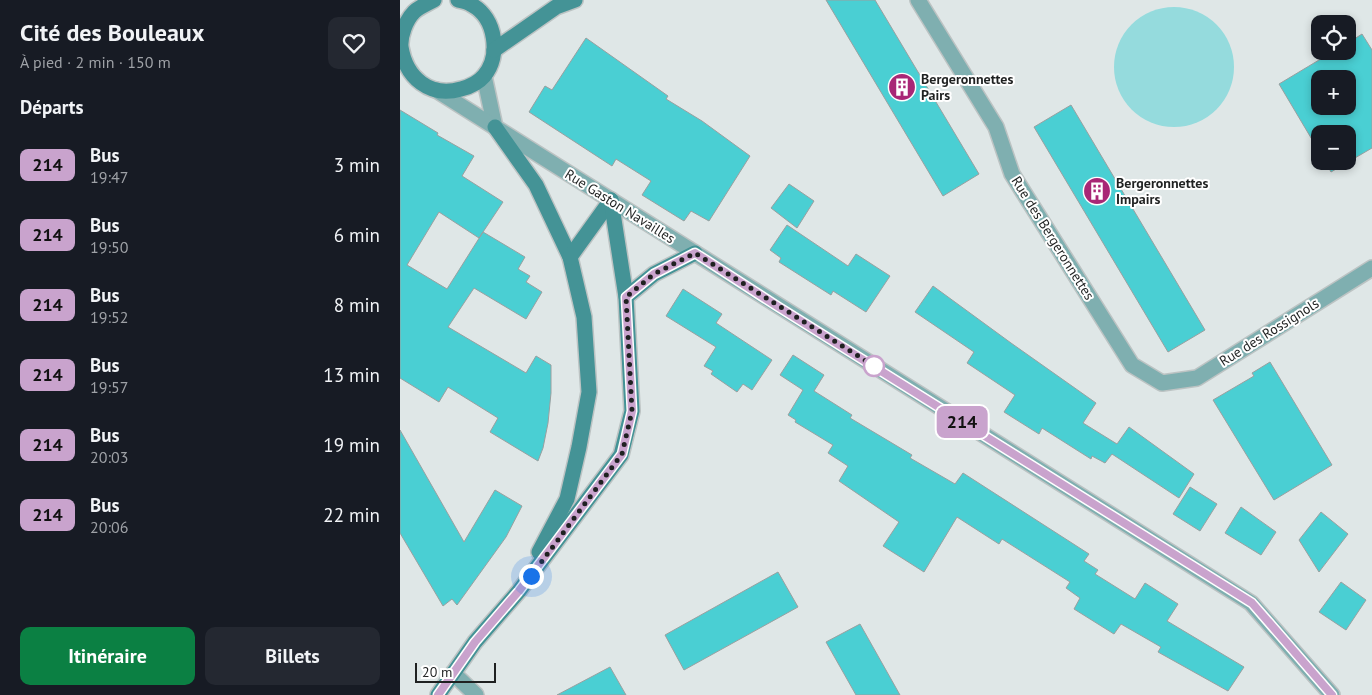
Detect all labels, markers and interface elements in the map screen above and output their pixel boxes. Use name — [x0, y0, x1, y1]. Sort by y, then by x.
map controls — [1311, 15, 1356, 170]
button: locate — [1311, 15, 1356, 60]
text: Cité des Bouleaux — [20, 17, 204, 48]
button: heart — [328, 17, 380, 69]
text: À pied · 2 min · 150 m — [20, 52, 171, 72]
place label: Bergeronnettes Pairs — [921, 70, 1013, 104]
button: + — [1311, 70, 1356, 115]
building icon: Bergeronnettes Pairs — [887, 72, 917, 102]
text: Départs — [20, 95, 84, 119]
button: − — [1311, 125, 1356, 170]
text: Bus — [90, 143, 119, 167]
text: 214 — [32, 153, 63, 176]
text: 3 min — [334, 153, 380, 177]
street label: Rue Gaston Navailles — [562, 165, 678, 247]
text: 19:47 — [90, 167, 128, 187]
street label: Rue des Bergeronnettes — [1008, 173, 1098, 303]
place label: Bergeronnettes Impairs — [1116, 174, 1208, 208]
building icon: Bergeronnettes Impairs — [1082, 176, 1112, 206]
text: Bus — [90, 213, 119, 237]
text: 214 — [32, 223, 63, 246]
text: 6 min — [334, 223, 380, 247]
text: 19:50 — [90, 237, 128, 257]
text: Bus — [90, 283, 119, 307]
text: 214 — [32, 293, 63, 316]
text: 8 min — [334, 293, 380, 317]
street label: Rue des Rossignols — [1216, 294, 1322, 370]
text: 19:52 — [90, 307, 128, 327]
text: Bus — [90, 353, 119, 377]
unlabelled marker — [863, 355, 885, 377]
text: 214 — [32, 363, 63, 386]
text: 13 min — [323, 363, 380, 387]
text: 19:57 — [90, 377, 128, 397]
line badge: 214 — [933, 406, 991, 438]
text: 214 — [947, 410, 977, 433]
text: Bus — [90, 423, 119, 447]
text: 214 — [32, 433, 63, 456]
text: 19 min — [323, 433, 380, 457]
text: 20:03 — [90, 447, 128, 467]
text: Bus — [90, 493, 119, 517]
text: 214 — [32, 503, 63, 526]
text: 22 min — [323, 503, 380, 527]
text: 20:06 — [90, 517, 128, 537]
your location — [519, 564, 544, 589]
button: Itinéraire — [20, 627, 195, 685]
button: Billets — [205, 627, 380, 685]
scale bar — [415, 660, 496, 683]
text: 20 m — [422, 663, 452, 681]

